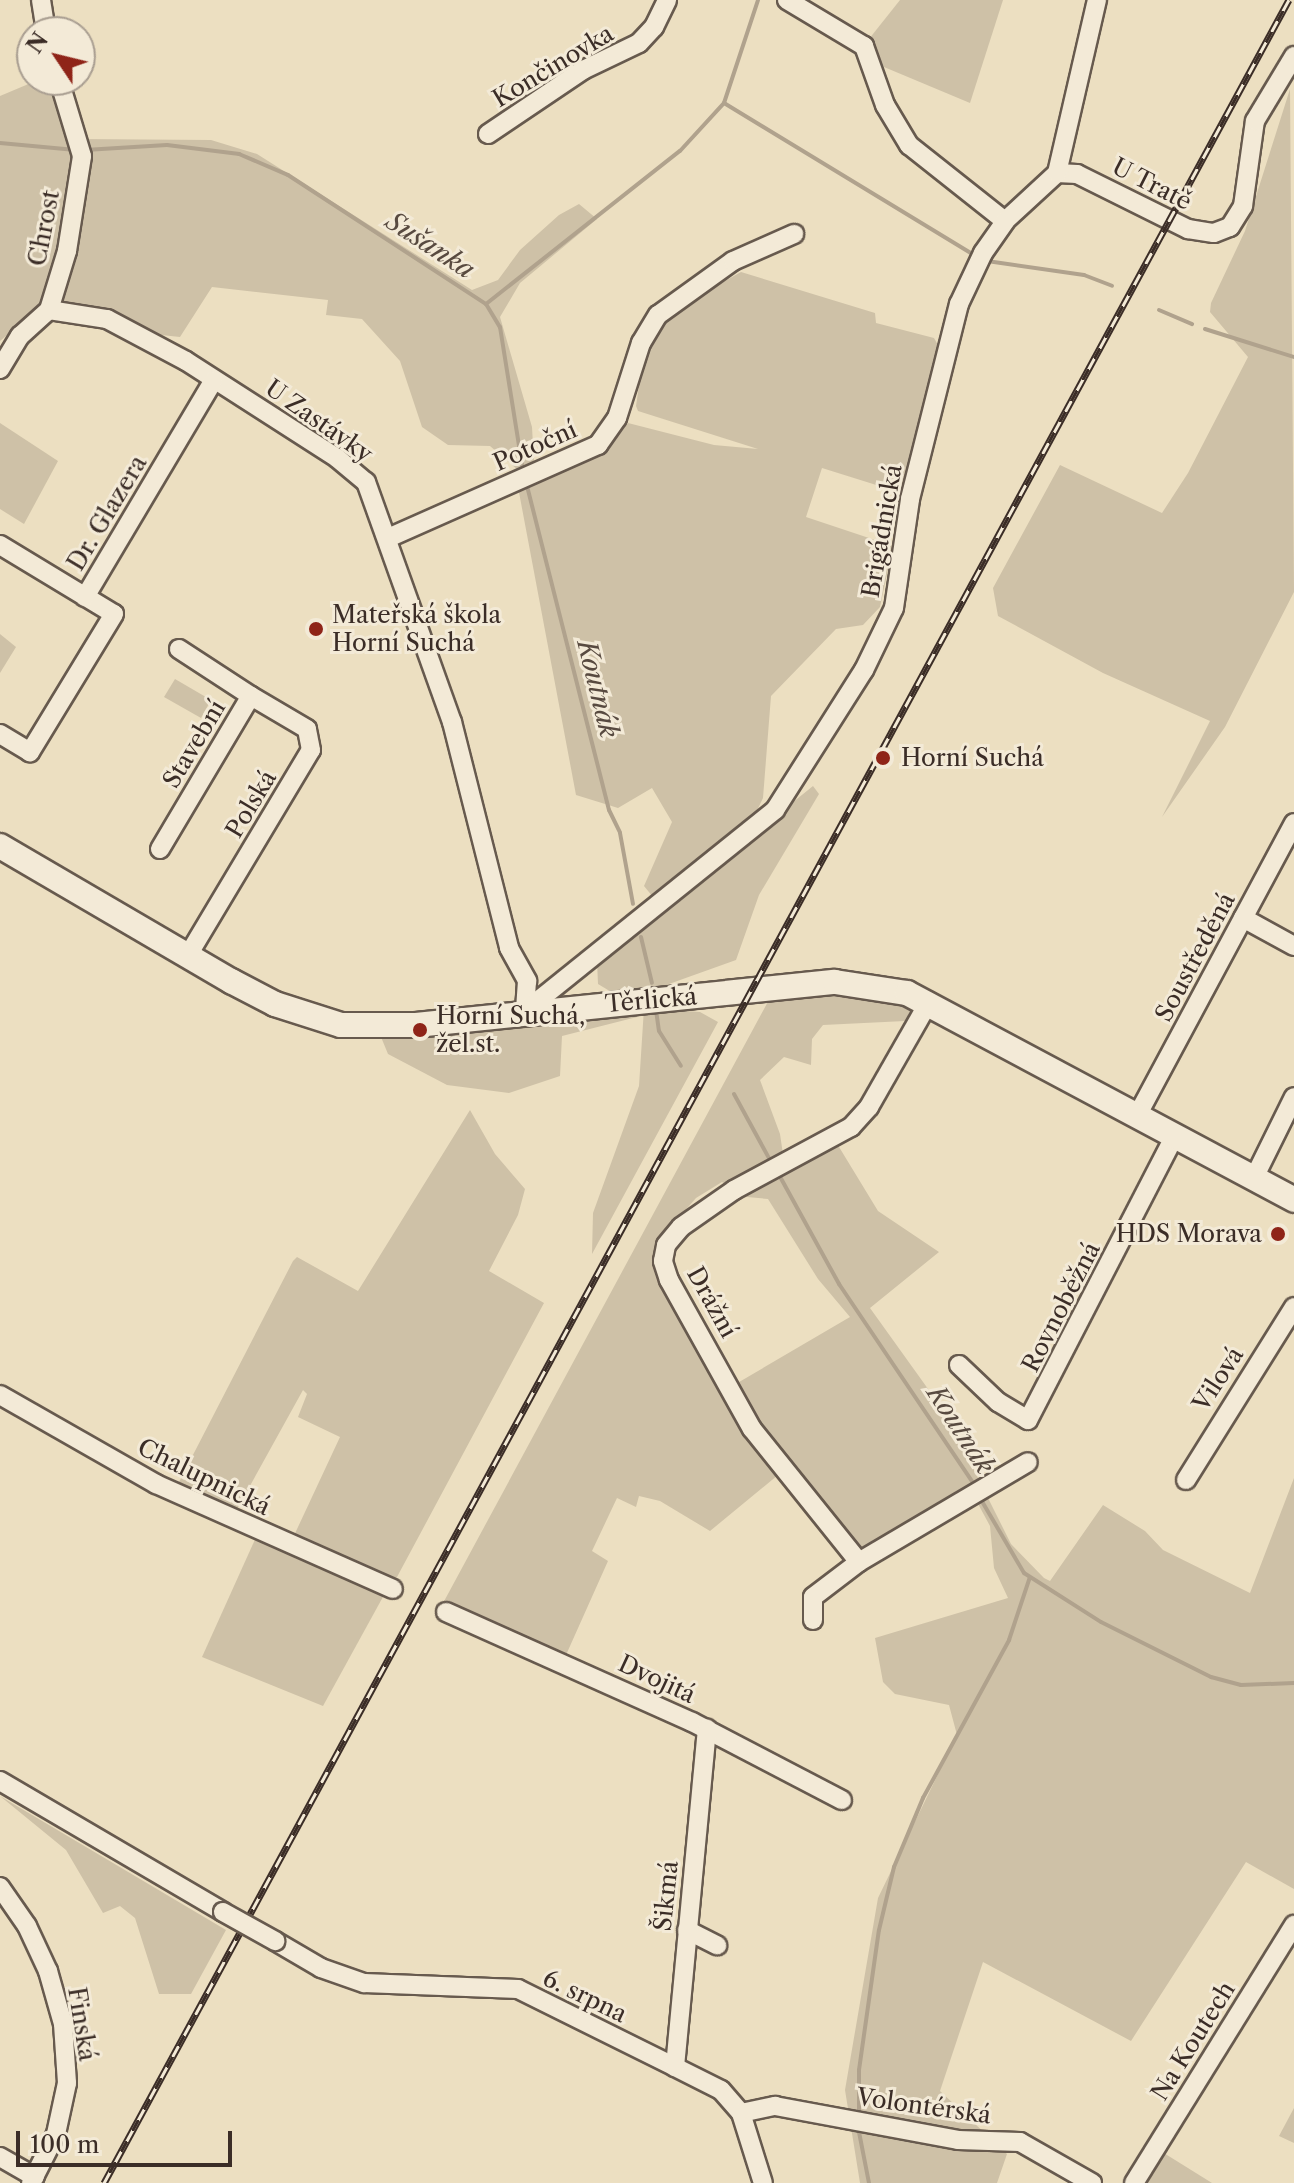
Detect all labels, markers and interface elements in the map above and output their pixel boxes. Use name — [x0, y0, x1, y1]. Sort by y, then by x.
north arrow — [16, 16, 96, 96]
street label: Končinovka — [487, 19, 619, 113]
text: N — [21, 28, 54, 59]
street label: U Tratě — [1107, 152, 1197, 216]
street label: Chrost — [23, 188, 65, 268]
water label: Sušanka — [380, 206, 480, 286]
street label: U Zastávky — [260, 374, 378, 468]
street label: Potoční — [489, 415, 581, 477]
street label: Dr. Glazera — [61, 450, 153, 576]
street label: Brigádnická — [856, 462, 908, 600]
place label: Mateřská škola Horní Suchá — [332, 601, 502, 657]
marker: Mateřská škola Horní Suchá — [307, 620, 325, 638]
water label: Koutnák — [570, 637, 624, 741]
street label: Stavební — [157, 695, 231, 793]
place label: Horní Suchá — [901, 744, 1044, 772]
marker: Horní Suchá — [872, 747, 894, 769]
street label: Polská — [220, 765, 282, 843]
street label: Soustředěná — [1149, 888, 1241, 1026]
street label: Těrlická — [604, 982, 698, 1018]
place label: Horní Suchá, žel.st. — [436, 1002, 585, 1058]
marker: Horní Suchá, žel.st. — [411, 1021, 429, 1039]
place label: HDS Morava — [1116, 1220, 1262, 1248]
marker: HDS Morava — [1269, 1225, 1287, 1243]
street label: Rovnoběžná — [1016, 1237, 1106, 1377]
street label: Drážní — [681, 1261, 743, 1343]
street label: Vilová — [1187, 1341, 1249, 1417]
water label: Koutnák — [920, 1380, 1000, 1480]
street label: Chalupnická — [133, 1433, 275, 1521]
street label: Dvojitá — [614, 1649, 700, 1709]
street label: Šikmá — [648, 1859, 684, 1933]
street label: 6. srpna — [538, 1963, 632, 2029]
street label: Na Koutech — [1145, 1976, 1241, 2106]
street label: Finská — [62, 1985, 102, 2063]
street label: Volontérská — [855, 2082, 993, 2130]
scale bar — [20, 2115, 236, 2165]
text: 100 m — [30, 2130, 99, 2159]

